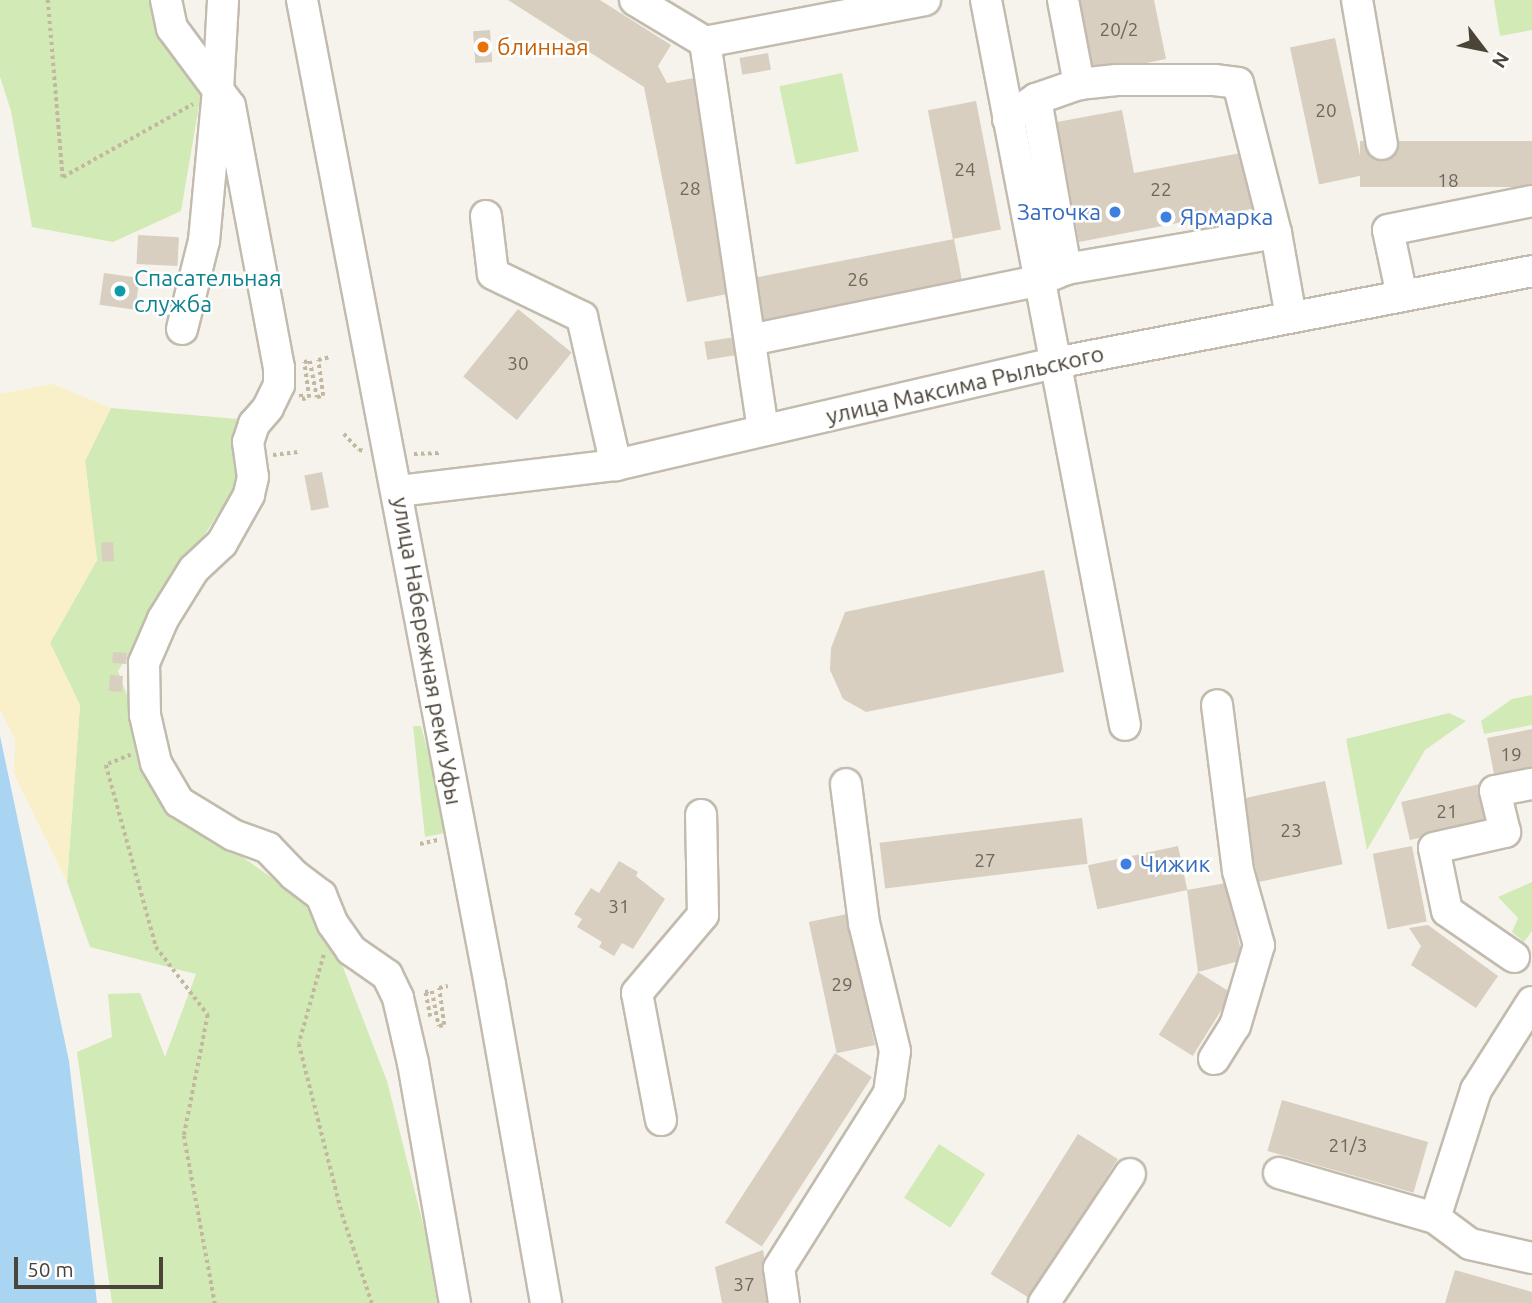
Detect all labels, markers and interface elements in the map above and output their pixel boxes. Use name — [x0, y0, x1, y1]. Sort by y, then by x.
north arrow — [1448, 14, 1518, 84]
house number: 20/2 — [1099, 19, 1139, 41]
place label: блинная — [497, 33, 589, 61]
marker: блинная — [475, 39, 491, 55]
text: N — [1488, 48, 1514, 72]
house number: 20 — [1315, 100, 1337, 122]
house number: 24 — [954, 159, 976, 181]
house number: 18 — [1437, 170, 1459, 192]
house number: 28 — [679, 178, 701, 200]
house number: 22 — [1150, 179, 1172, 201]
place label: Заточка — [1017, 198, 1101, 226]
place label: Ярмарка — [1180, 203, 1273, 231]
marker: Заточка — [1107, 204, 1123, 220]
marker: Ярмарка — [1158, 209, 1174, 225]
place label: Спасательная служба — [134, 264, 282, 318]
house number: 26 — [847, 269, 869, 291]
marker: Спасательная служба — [112, 283, 128, 299]
street label: улица Максима Рыльского — [823, 340, 1107, 430]
house number: 30 — [507, 353, 529, 375]
street label: улица Набережная реки Уфы — [386, 495, 468, 807]
house number: 19 — [1500, 744, 1522, 766]
house number: 21 — [1436, 801, 1458, 823]
house number: 23 — [1280, 820, 1302, 842]
house number: 27 — [974, 850, 996, 872]
place label: Чижик — [1140, 850, 1210, 878]
marker: Чижик — [1118, 856, 1134, 872]
house number: 31 — [608, 896, 630, 918]
house number: 29 — [831, 974, 853, 996]
house number: 21/3 — [1328, 1135, 1368, 1157]
scale bar — [18, 1244, 166, 1288]
text: 50 m — [27, 1257, 74, 1281]
house number: 37 — [733, 1274, 755, 1296]

